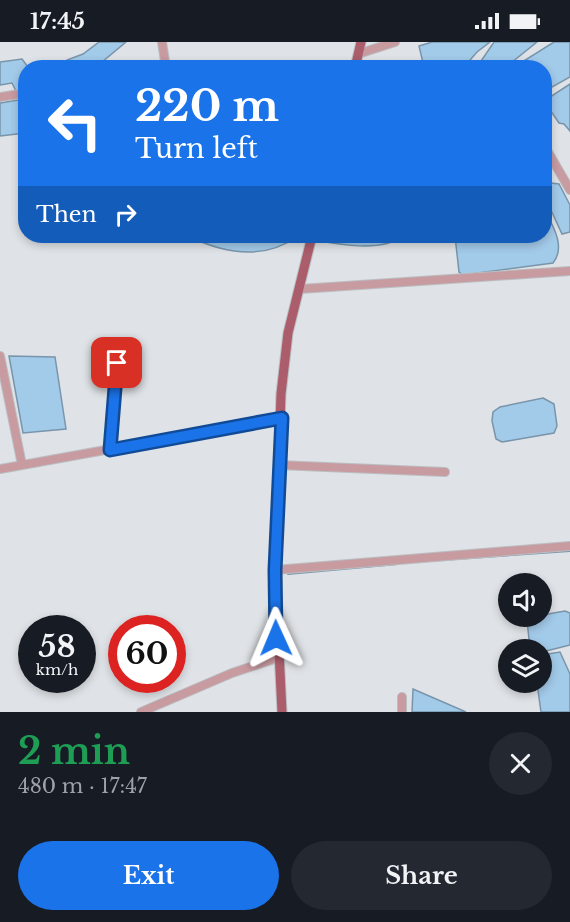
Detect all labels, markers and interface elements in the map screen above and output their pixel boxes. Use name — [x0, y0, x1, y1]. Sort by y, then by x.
text: 17:45 — [30, 8, 85, 35]
text: 220 m — [135, 80, 279, 132]
icon: left — [36, 84, 114, 162]
text: Turn left — [135, 132, 258, 165]
icon: right — [109, 198, 142, 231]
text: Then — [36, 201, 97, 228]
pin — [91, 337, 142, 388]
icon: arrive — [100, 346, 133, 379]
map controls — [498, 573, 552, 693]
button: sound — [498, 573, 552, 627]
position arrow — [244, 606, 308, 670]
speed limit sign: 60 — [108, 615, 186, 693]
text: 58 — [39, 628, 75, 665]
button: layers — [498, 639, 552, 693]
text: km/h — [36, 660, 78, 679]
text: 2 min — [18, 729, 130, 774]
button: close — [489, 732, 552, 795]
text: 480 m · 17:47 — [18, 774, 147, 798]
button: Exit — [18, 841, 279, 910]
button: Share — [291, 841, 552, 910]

